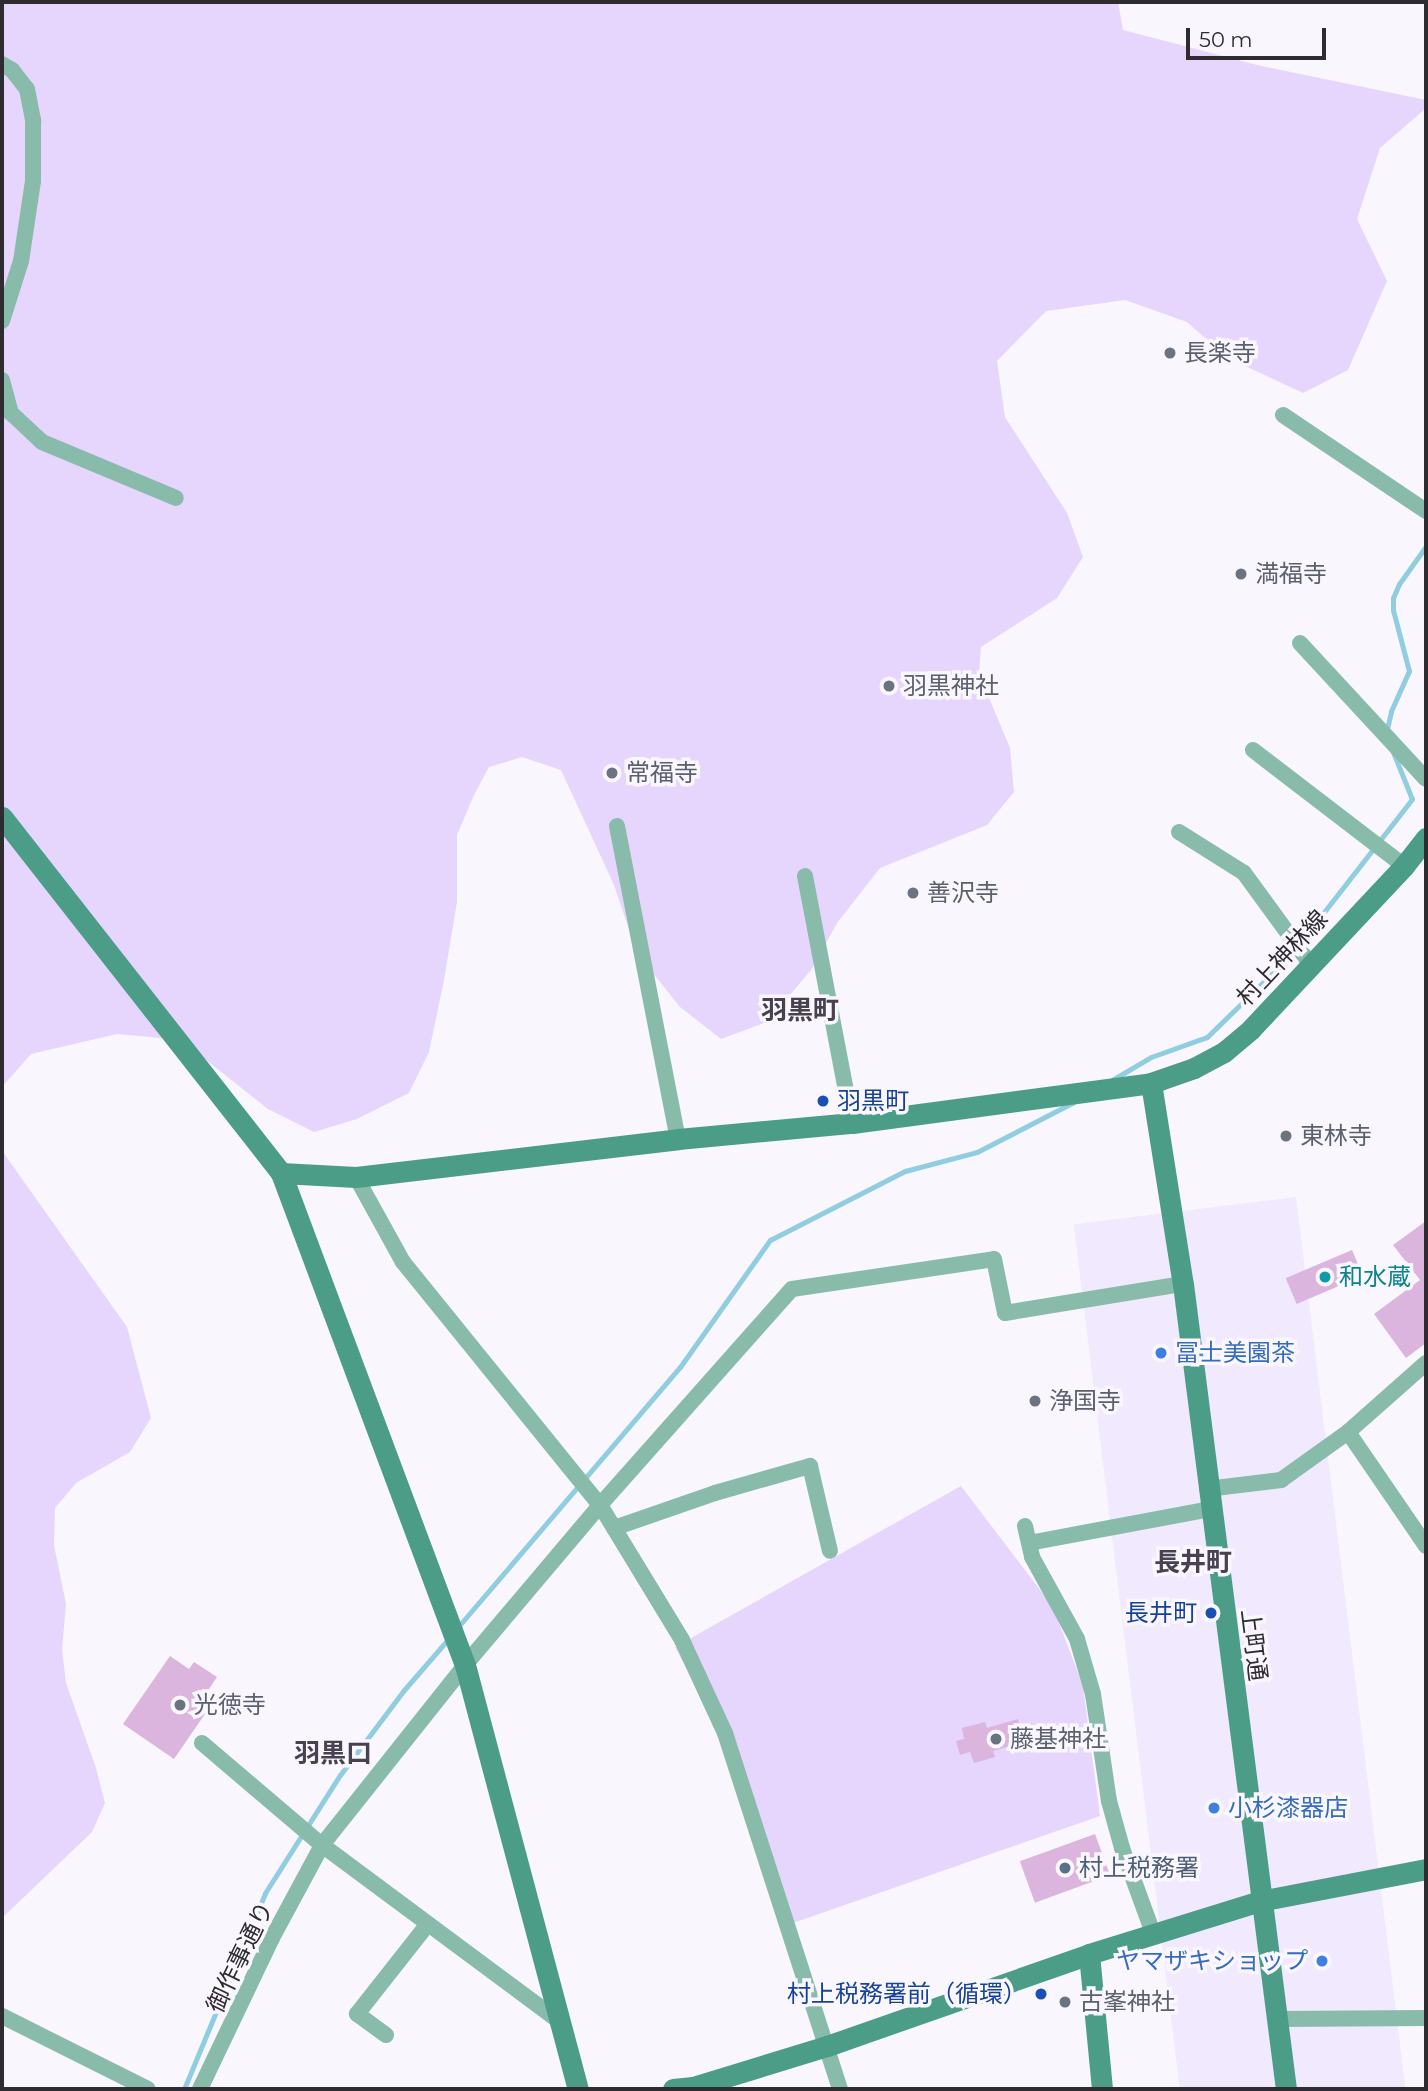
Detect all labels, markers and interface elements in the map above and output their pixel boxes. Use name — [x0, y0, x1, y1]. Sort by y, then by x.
scale bar — [1190, 14, 1330, 58]
text: 50 m — [1199, 27, 1253, 52]
place label: 長楽寺 — [1184, 339, 1256, 367]
marker: 長楽寺 — [1162, 345, 1178, 361]
place label: 満福寺 — [1255, 560, 1327, 588]
marker: 満福寺 — [1233, 566, 1249, 582]
place label: 羽黒神社 — [903, 672, 999, 700]
marker: 羽黒神社 — [881, 678, 897, 694]
place label: 常福寺 — [626, 759, 698, 787]
marker: 常福寺 — [604, 765, 620, 781]
place label: 善沢寺 — [927, 879, 999, 907]
marker: 善沢寺 — [905, 885, 921, 901]
street label: 村上神林線 — [1231, 904, 1333, 1012]
district label: 羽黒町 — [761, 995, 839, 1027]
place label: 羽黒町 — [837, 1087, 909, 1115]
marker: 羽黒町 — [815, 1093, 831, 1109]
place label: 東林寺 — [1300, 1122, 1372, 1150]
marker: 東林寺 — [1278, 1128, 1294, 1144]
place label: 和水蔵 — [1339, 1263, 1411, 1291]
marker: 和水蔵 — [1317, 1269, 1333, 1285]
place label: 冨士美園茶 — [1175, 1339, 1295, 1367]
marker: 冨士美園茶 — [1153, 1345, 1169, 1361]
place label: 浄国寺 — [1049, 1387, 1121, 1415]
marker: 浄国寺 — [1027, 1393, 1043, 1409]
district label: 長井町 — [1154, 1547, 1232, 1579]
place label: 長井町 — [1125, 1599, 1197, 1627]
marker: 長井町 — [1203, 1605, 1219, 1621]
street label: 上町通 — [1235, 1608, 1273, 1682]
place label: 光徳寺 — [194, 1691, 266, 1719]
marker: 光徳寺 — [172, 1697, 188, 1713]
place label: 藤基神社 — [1010, 1725, 1106, 1753]
marker: 藤基神社 — [988, 1731, 1004, 1747]
district label: 羽黒口 — [294, 1738, 372, 1770]
place label: 小杉漆器店 — [1228, 1794, 1348, 1822]
marker: 小杉漆器店 — [1206, 1800, 1222, 1816]
place label: 村上税務署 — [1079, 1854, 1199, 1882]
marker: 村上税務署 — [1057, 1860, 1073, 1876]
street label: 御作事通り — [201, 1897, 279, 2017]
place label: ヤマザキショップ — [1116, 1947, 1308, 1975]
marker: ヤマザキショップ — [1314, 1953, 1330, 1969]
place label: 村上税務署前（循環） — [787, 1980, 1027, 2008]
marker: 村上税務署前（循環） — [1033, 1986, 1049, 2002]
place label: 古峯神社 — [1079, 1988, 1175, 2016]
marker: 古峯神社 — [1057, 1994, 1073, 2010]

